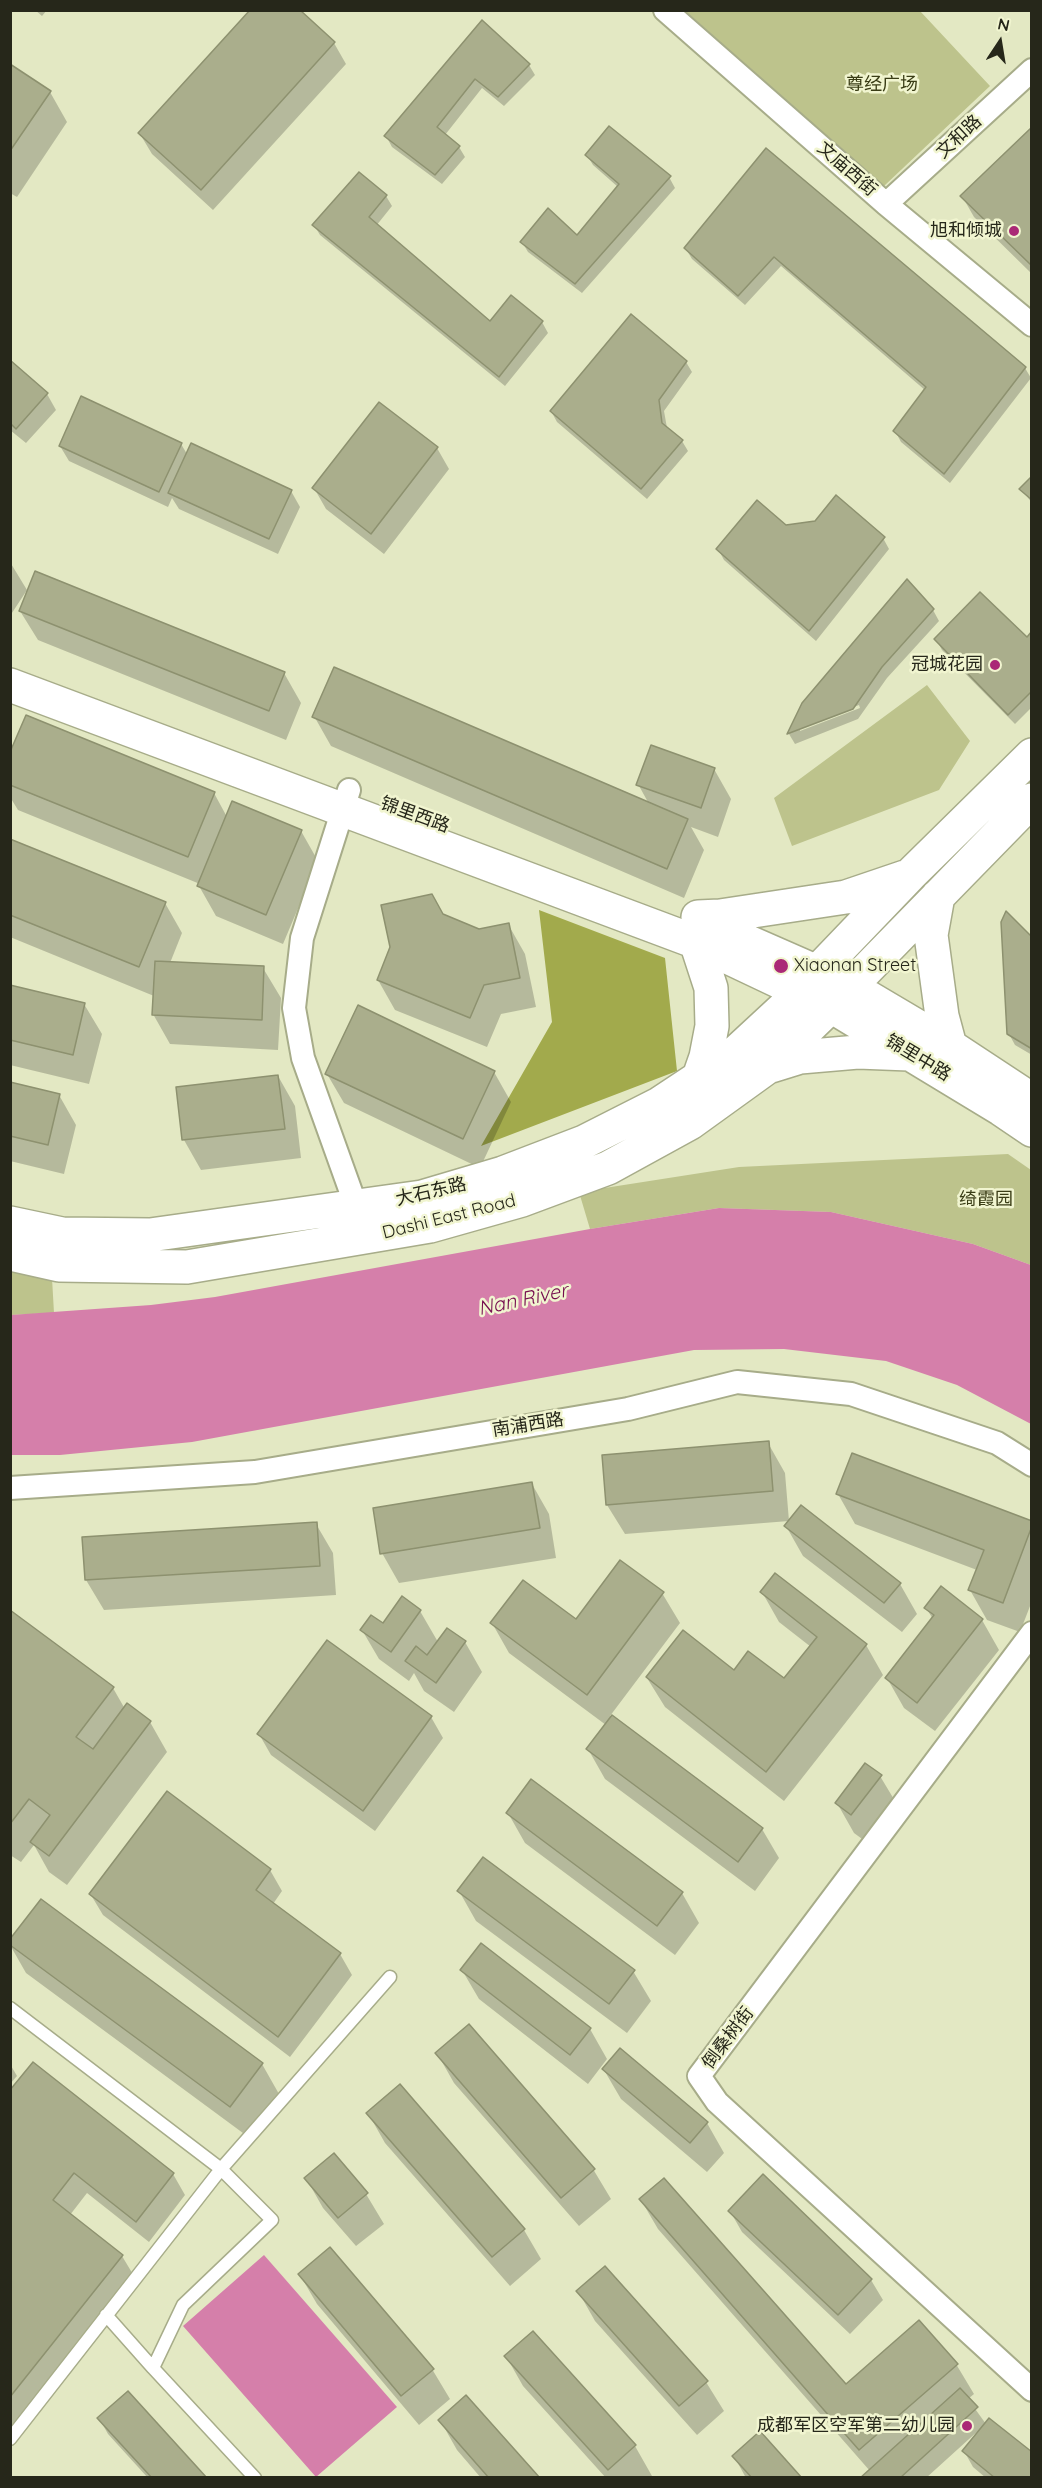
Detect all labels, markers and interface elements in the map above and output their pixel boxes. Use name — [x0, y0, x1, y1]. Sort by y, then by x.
north arrow — [970, 12, 1030, 72]
text: N — [996, 13, 1012, 35]
park label: 尊经广场 — [846, 74, 918, 96]
street label: 文和路 — [932, 111, 986, 163]
street label: 文庙西街 — [813, 137, 881, 201]
place label: 旭和倾城 — [930, 220, 1002, 242]
marker: 旭和倾城 — [1007, 224, 1021, 238]
place label: 冠城花园 — [911, 654, 983, 676]
marker: 冠城花园 — [988, 658, 1002, 672]
street label: 锦里西路 — [377, 793, 453, 837]
place label: Xiaonan Street — [794, 955, 916, 977]
marker: Xiaonan Street — [772, 957, 790, 975]
street label: 锦里中路 — [882, 1030, 954, 1086]
street label: 大石东路 — [393, 1173, 469, 1211]
park label: 绮霞园 — [959, 1189, 1013, 1211]
street label: Dashi East Road — [380, 1190, 518, 1244]
water label: Nan River — [476, 1279, 570, 1321]
street label: 南浦西路 — [491, 1409, 565, 1441]
street label: 倒桑树街 — [698, 2003, 758, 2073]
place label: 成都军区空军第二幼儿园 — [757, 2415, 955, 2437]
marker: 成都军区空军第二幼儿园 — [960, 2419, 974, 2433]

